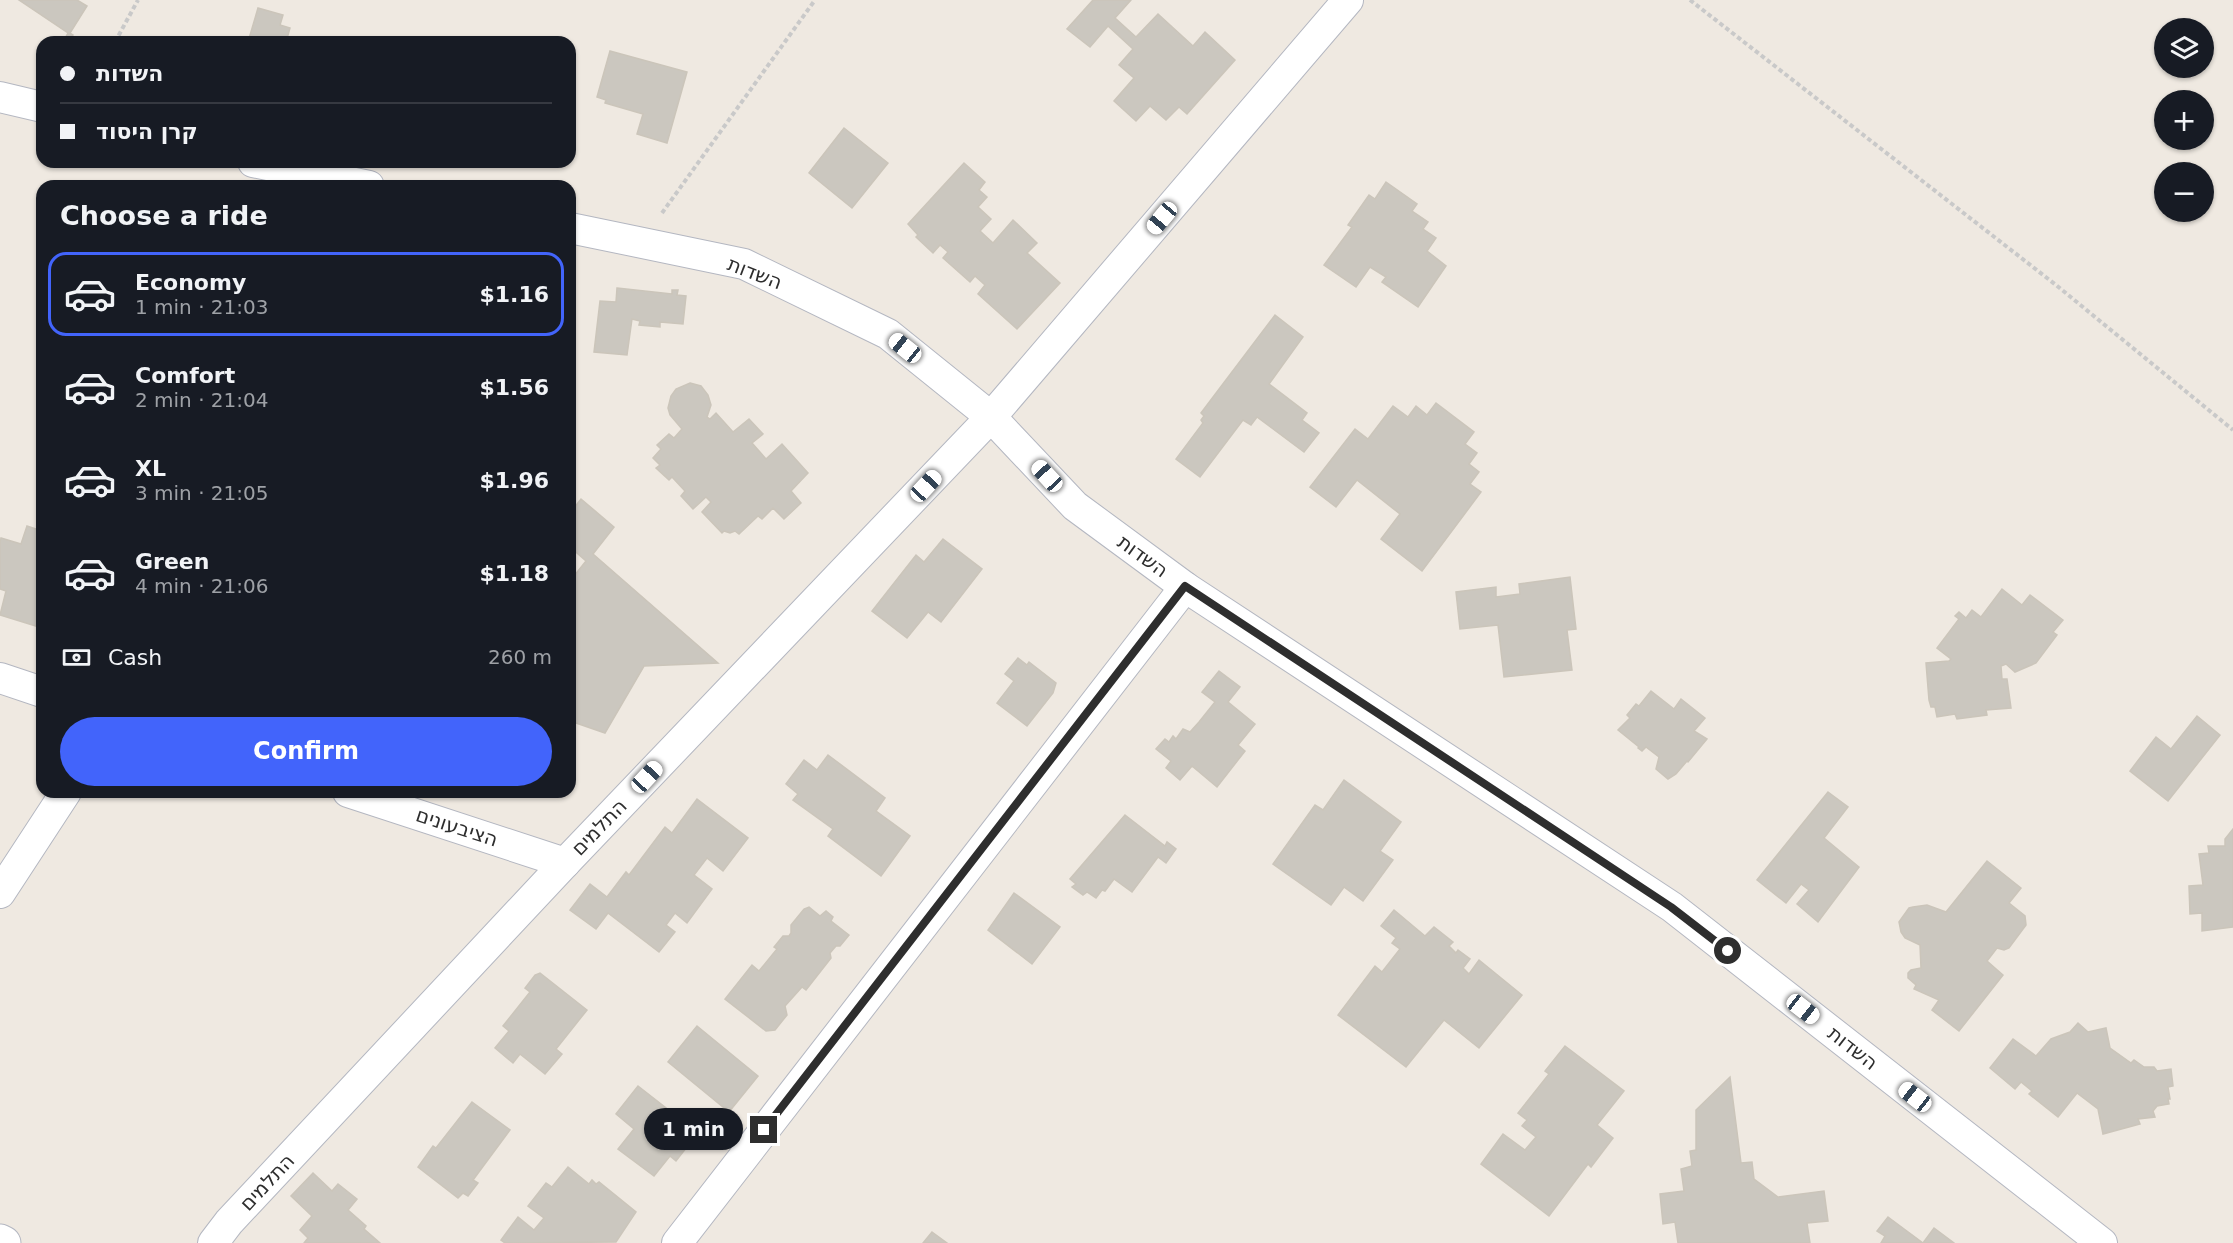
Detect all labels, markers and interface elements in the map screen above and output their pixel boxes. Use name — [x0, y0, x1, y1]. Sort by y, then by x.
map controls — [2154, 18, 2214, 222]
button: layers — [2154, 18, 2214, 78]
text: השדות — [96, 61, 163, 86]
button: + — [2154, 90, 2214, 150]
text: קרן היסוד — [96, 119, 198, 144]
button: − — [2154, 162, 2214, 222]
car — [1144, 198, 1180, 238]
text: Choose a ride — [60, 200, 268, 231]
street label: השדות — [724, 252, 786, 294]
icon: car — [63, 267, 117, 321]
text: Economy — [135, 270, 246, 295]
text: $1.16 — [479, 282, 549, 307]
text: 1 min · 21:03 — [135, 295, 269, 319]
car — [885, 330, 925, 366]
icon: car — [63, 360, 117, 414]
text: Comfort — [135, 363, 235, 388]
text: $1.56 — [479, 375, 549, 400]
text: 2 min · 21:04 — [135, 388, 269, 412]
icon: car — [63, 453, 117, 507]
text: XL — [135, 456, 166, 481]
car — [1028, 457, 1066, 495]
car — [907, 467, 945, 505]
text: $1.96 — [479, 468, 549, 493]
text: 3 min · 21:05 — [135, 481, 269, 505]
street label: השדות — [1113, 530, 1173, 582]
icon: car — [63, 546, 117, 600]
text: Green — [135, 549, 209, 574]
text: $1.18 — [479, 561, 549, 586]
text: 4 min · 21:06 — [135, 574, 269, 598]
icon: cash — [60, 641, 93, 674]
text: Cash — [108, 645, 162, 670]
text: 260 m — [488, 645, 552, 669]
button: Confirm — [60, 717, 552, 786]
car — [628, 758, 666, 796]
street label: התלמים — [566, 794, 632, 860]
street label: הציבעונים — [413, 803, 501, 851]
route start — [1714, 937, 1741, 964]
car — [1783, 991, 1823, 1027]
street label: השדות — [1823, 1021, 1883, 1075]
car — [1895, 1079, 1935, 1115]
callout: 1 min — [644, 1109, 743, 1151]
route end — [750, 1116, 777, 1143]
text: 1 min — [662, 1117, 725, 1141]
street label: התלמים — [235, 1149, 299, 1215]

